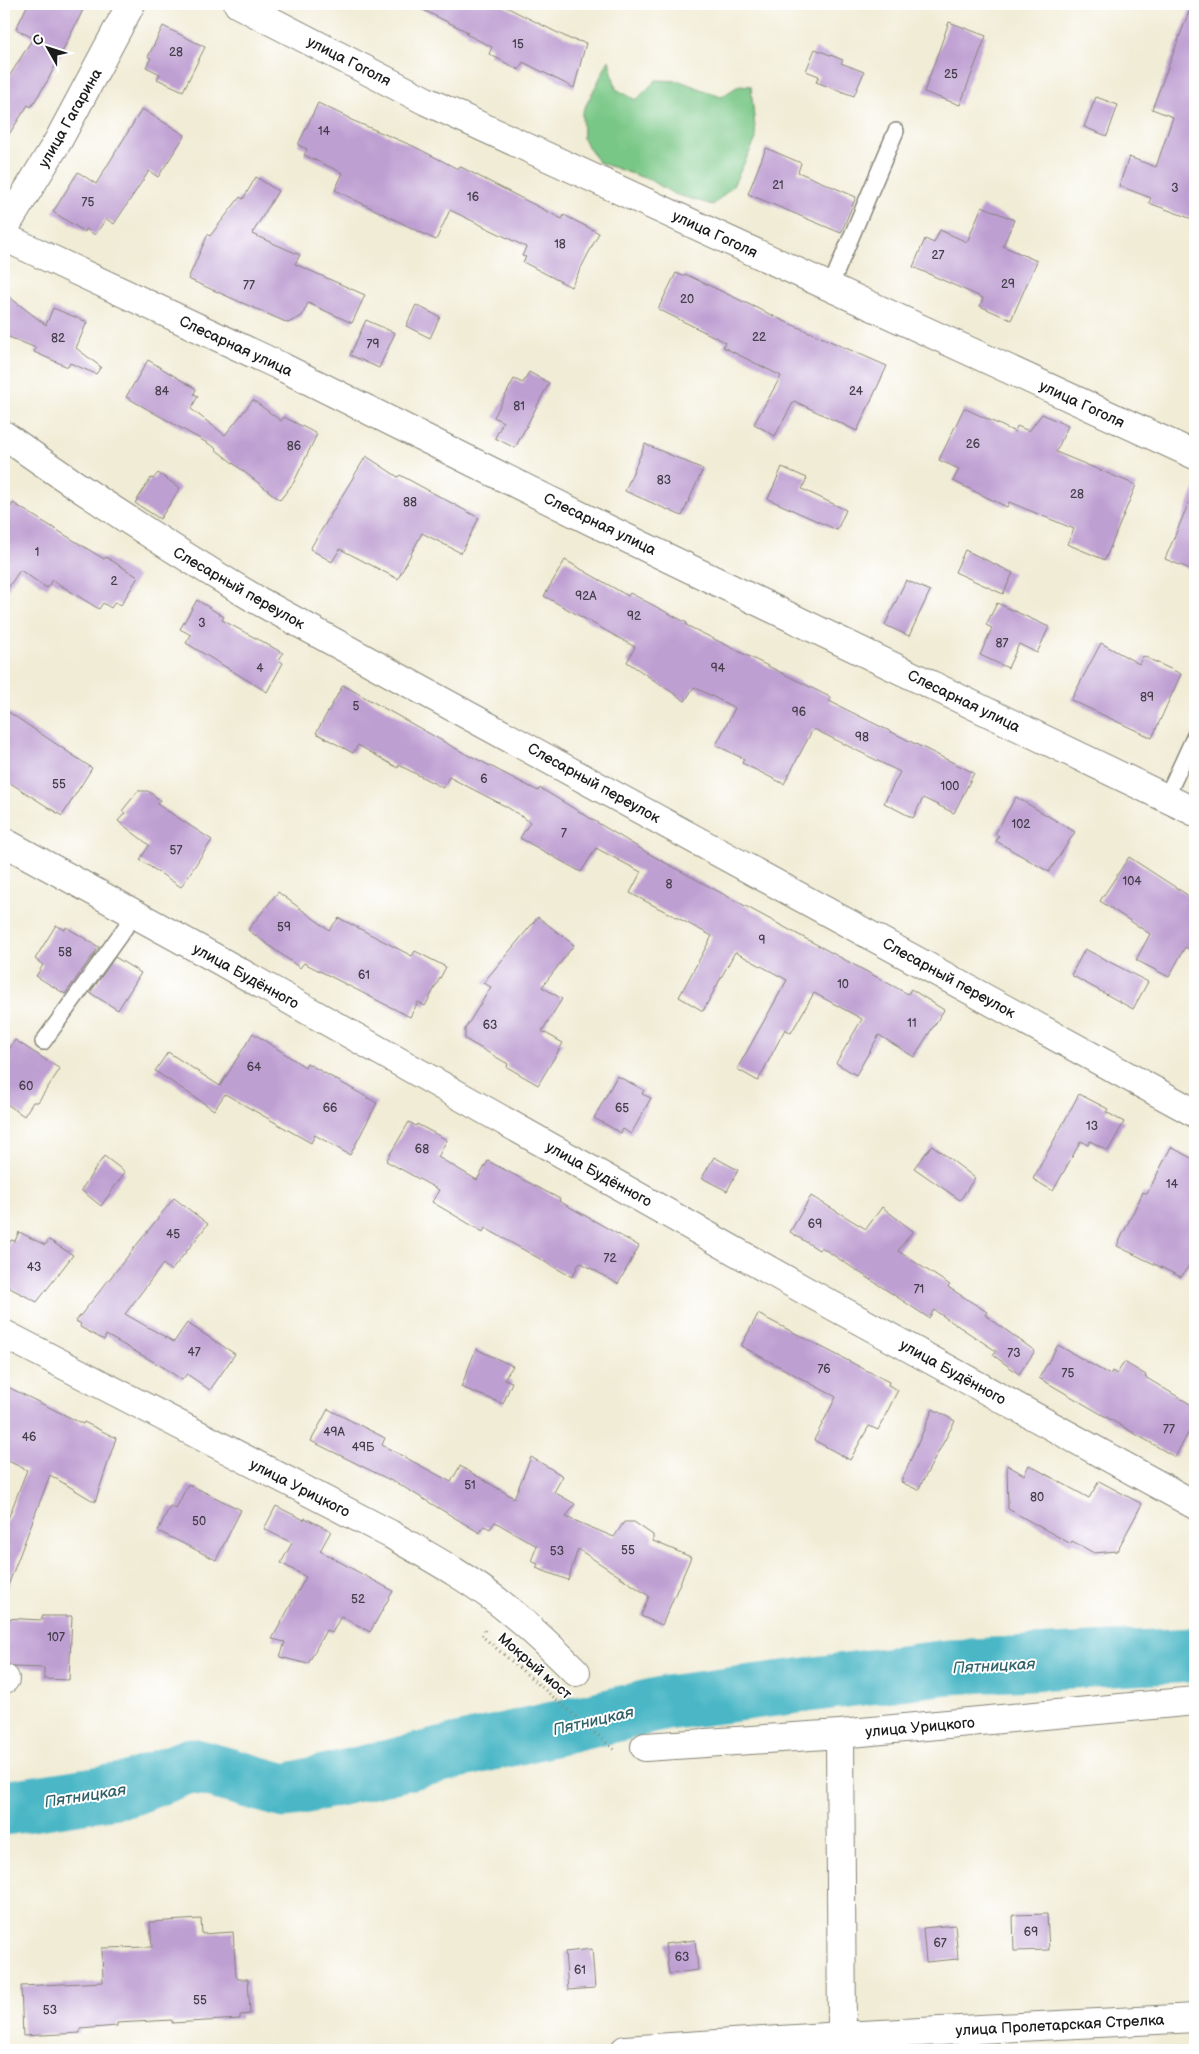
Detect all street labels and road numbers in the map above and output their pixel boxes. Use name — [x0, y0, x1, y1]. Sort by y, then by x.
street label: улица Гоголя — [304, 32, 394, 91]
street label: улица Гагарина — [34, 65, 107, 171]
street label: улица Гоголя — [669, 206, 760, 262]
street label: Слесарная улица — [176, 312, 296, 381]
street label: улица Гоголя — [1036, 376, 1127, 432]
street label: Слесарная улица — [540, 489, 659, 560]
street label: Слесарный переулок — [170, 543, 308, 634]
street label: Слесарная улица — [904, 666, 1023, 737]
street label: Слесарный переулок — [524, 739, 663, 828]
street label: Слесарный переулок — [879, 934, 1018, 1023]
street label: улица Будённого — [189, 939, 302, 1014]
street label: улица Будённого — [542, 1137, 655, 1212]
street label: улица Будённого — [896, 1335, 1009, 1410]
street label: улица Урицкого — [246, 1455, 353, 1522]
street label: Мокрый мост — [494, 1629, 576, 1704]
street label: улица Урицкого — [864, 1713, 976, 1742]
street label: улица Пролетарская Стрелка — [955, 2011, 1165, 2040]

